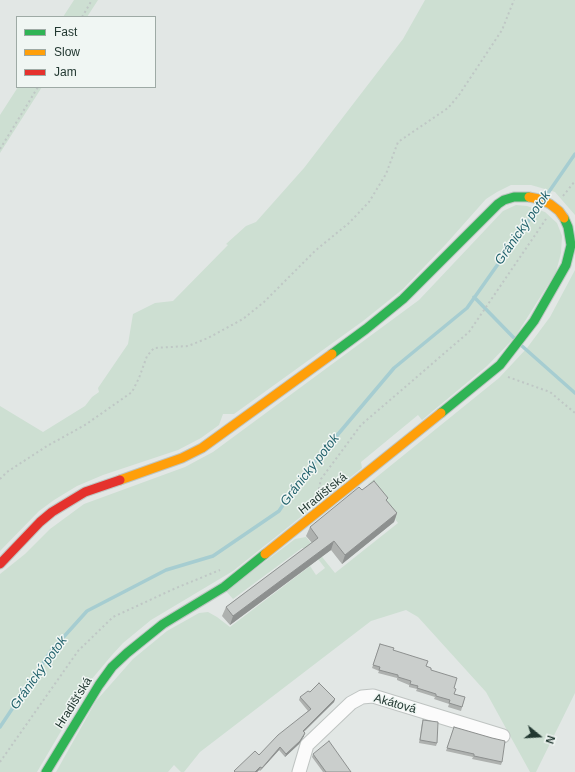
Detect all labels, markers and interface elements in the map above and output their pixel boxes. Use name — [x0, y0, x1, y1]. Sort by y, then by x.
legend — [16, 16, 156, 88]
text: Fast — [54, 25, 77, 39]
text: Slow — [54, 45, 80, 59]
text: Jam — [54, 65, 77, 79]
water label: Gránický potok — [492, 188, 554, 268]
water label: Gránický potok — [277, 431, 343, 509]
street label: Hradišťská — [296, 470, 350, 518]
water label: Gránický potok — [7, 633, 71, 713]
street label: Hradišťská — [53, 675, 95, 731]
street label: Akátová — [372, 691, 418, 717]
north arrow — [519, 716, 559, 756]
text: N — [543, 734, 557, 745]

